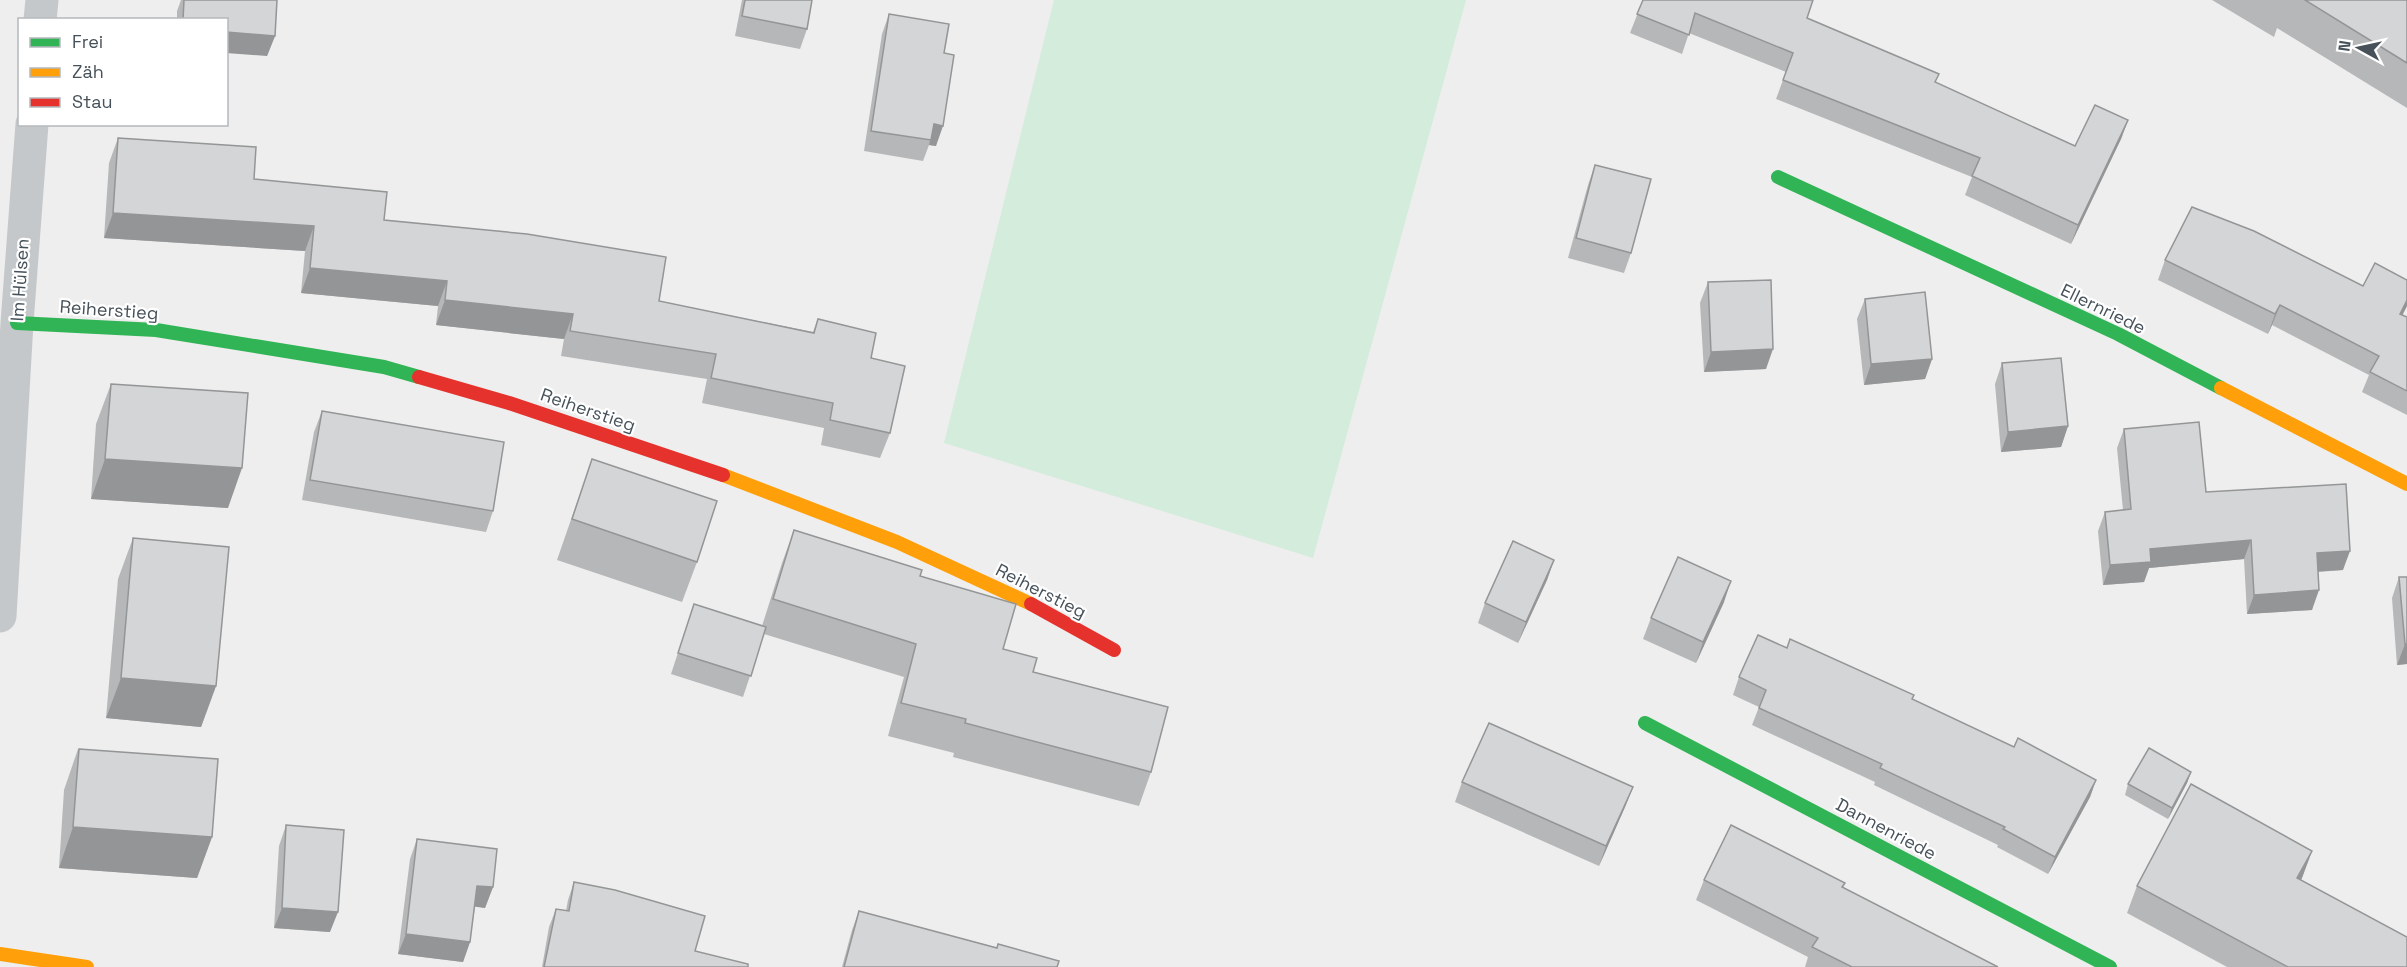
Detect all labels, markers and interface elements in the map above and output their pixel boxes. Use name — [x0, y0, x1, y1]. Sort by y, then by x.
legend — [18, 18, 228, 126]
north arrow — [2329, 18, 2389, 78]
text: Frei — [72, 30, 103, 53]
text: N — [2333, 39, 2356, 53]
text: Zäh — [72, 60, 104, 83]
text: Stau — [72, 90, 112, 113]
street label: Im Hülsen — [5, 238, 34, 322]
street label: Ellernriede — [2057, 278, 2149, 339]
street label: Reiherstieg — [59, 295, 159, 324]
street label: Reiherstieg — [538, 383, 639, 437]
street label: Reiherstieg — [992, 558, 1091, 623]
street label: Dannenriede — [1832, 793, 1940, 865]

